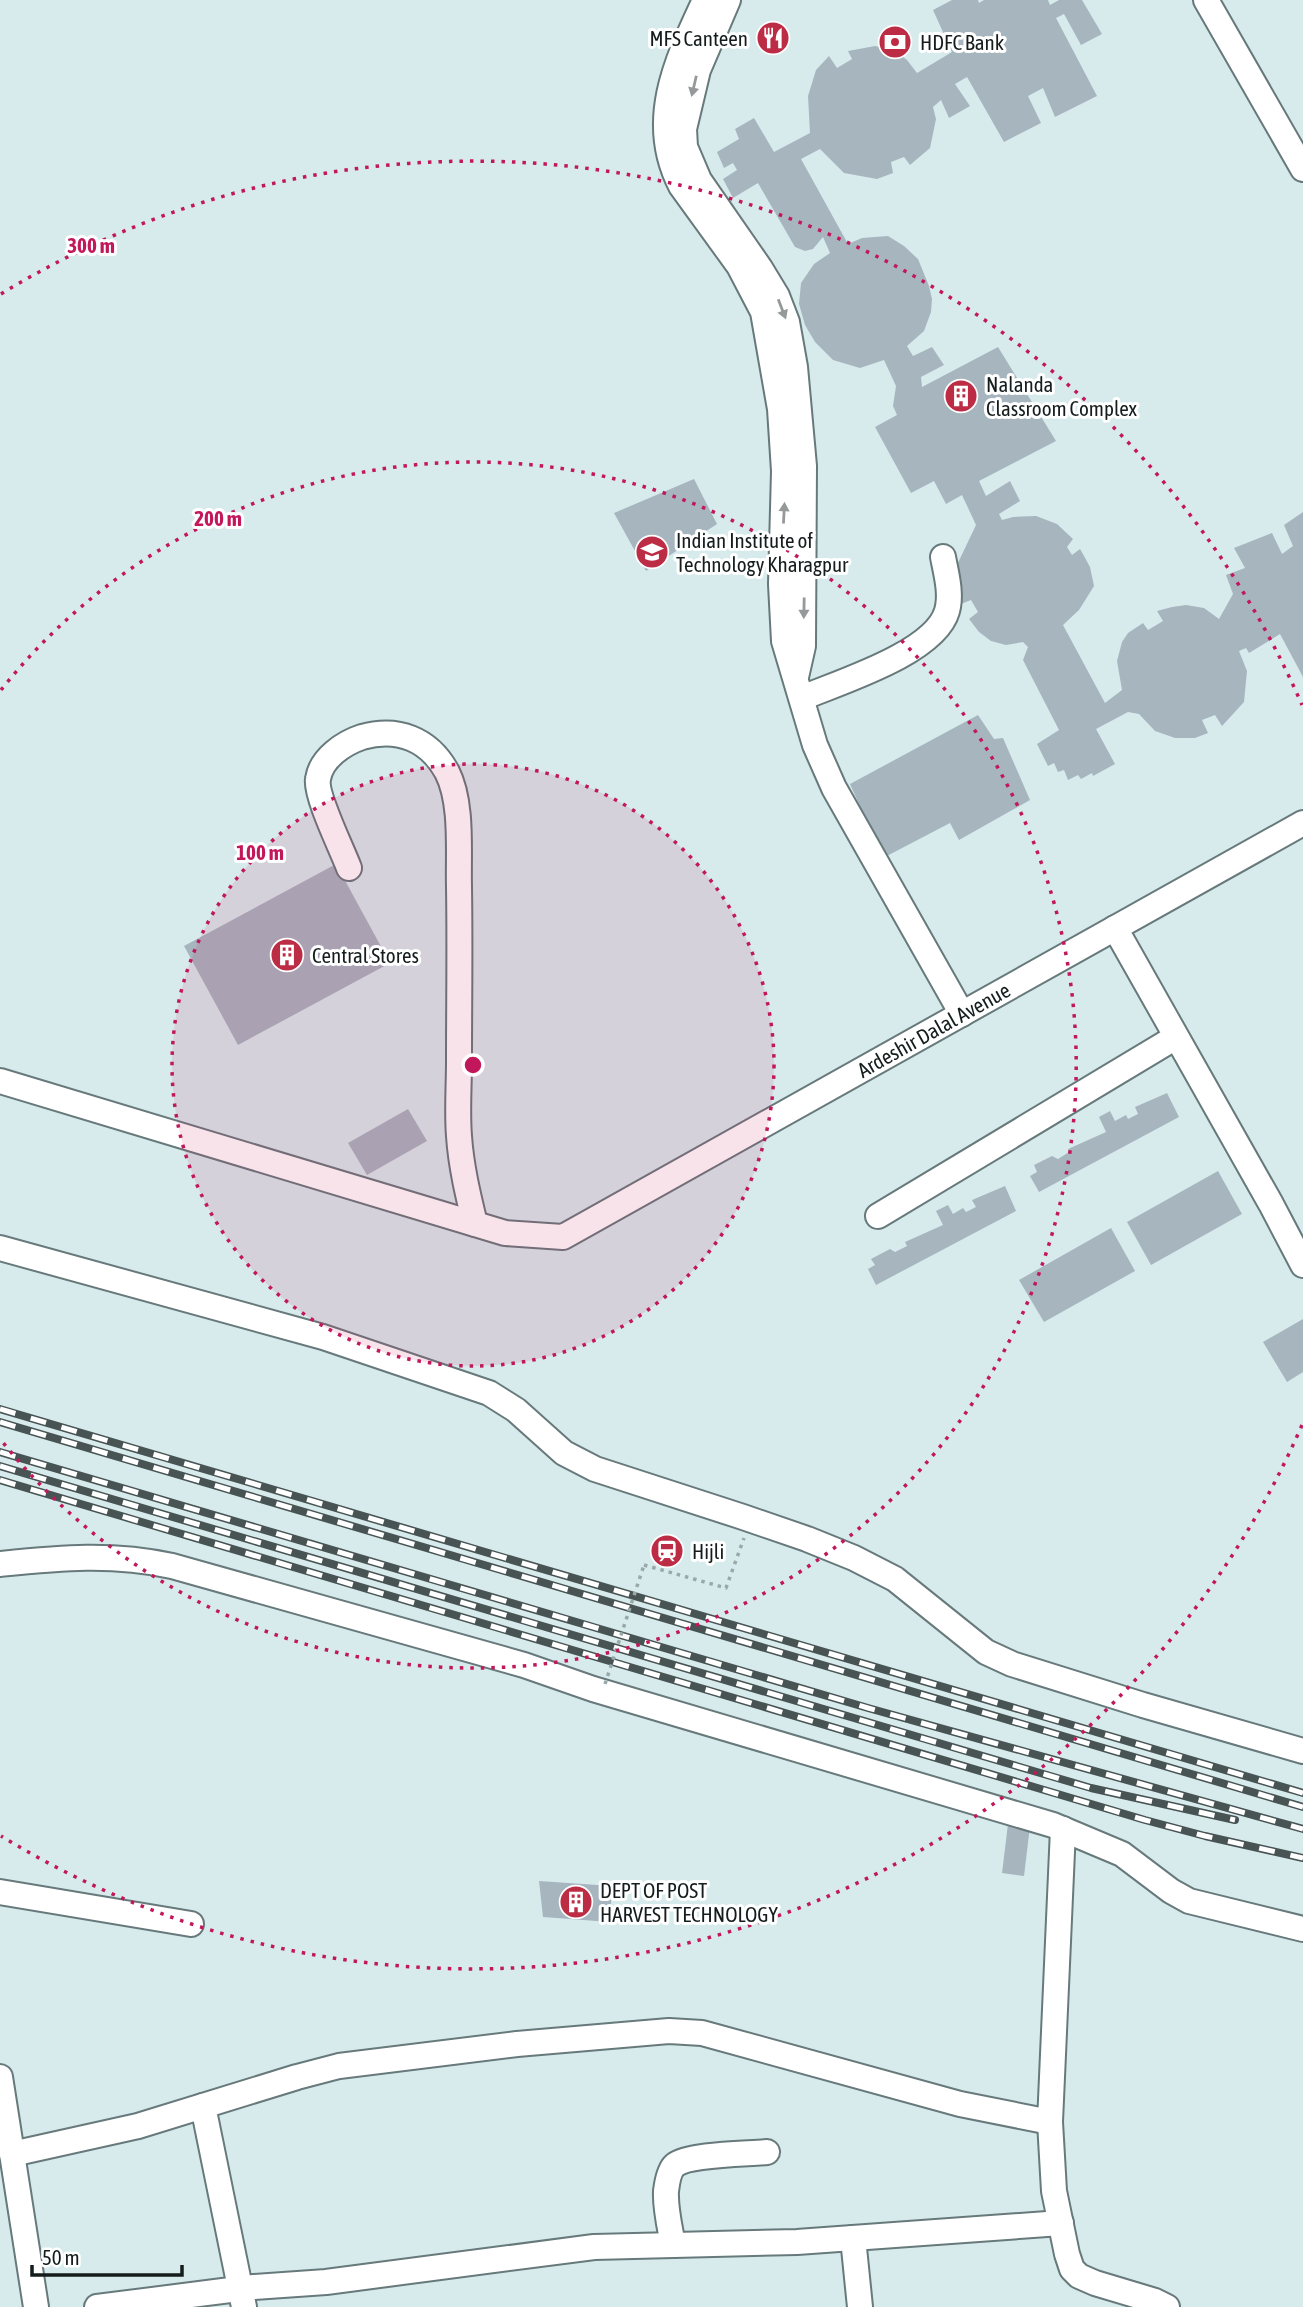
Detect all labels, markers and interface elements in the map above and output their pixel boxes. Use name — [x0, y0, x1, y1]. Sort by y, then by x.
restaurant icon: MFS Canteen — [754, 19, 792, 57]
bank icon: HDFC Bank — [876, 23, 914, 61]
place label: MFS Canteen — [649, 26, 748, 50]
place label: HDFC Bank — [920, 30, 1004, 54]
one-way arrow — [688, 75, 699, 97]
text: 300 m — [67, 233, 115, 257]
one-way arrow — [777, 299, 788, 320]
place label: Nalanda Classroom Complex — [986, 372, 1138, 420]
building icon: Nalanda Classroom Complex — [942, 377, 980, 415]
one-way arrow — [778, 502, 789, 524]
text: 200 m — [194, 506, 242, 530]
place label: Indian Institute of Technology Kharagpur — [676, 528, 849, 576]
school or university icon: Indian Institute of Technology Kharagpur — [633, 533, 671, 571]
one-way arrow — [798, 597, 810, 619]
text: 100 m — [236, 840, 284, 864]
building icon: Central Stores — [268, 936, 306, 974]
place label: Central Stores — [312, 943, 419, 967]
street label: Ardeshir Dalal Avenue — [853, 978, 1014, 1082]
centre of rings — [461, 1053, 485, 1077]
station icon: Hijli — [648, 1532, 686, 1570]
place label: Hijli — [692, 1539, 724, 1563]
place label: DEPT OF POST HARVEST TECHNOLOGY — [600, 1878, 779, 1926]
building icon: DEPT OF POST HARVEST TECHNOLOGY — [557, 1883, 595, 1921]
scale bar — [32, 2234, 182, 2278]
text: 50 m — [42, 2245, 80, 2269]

